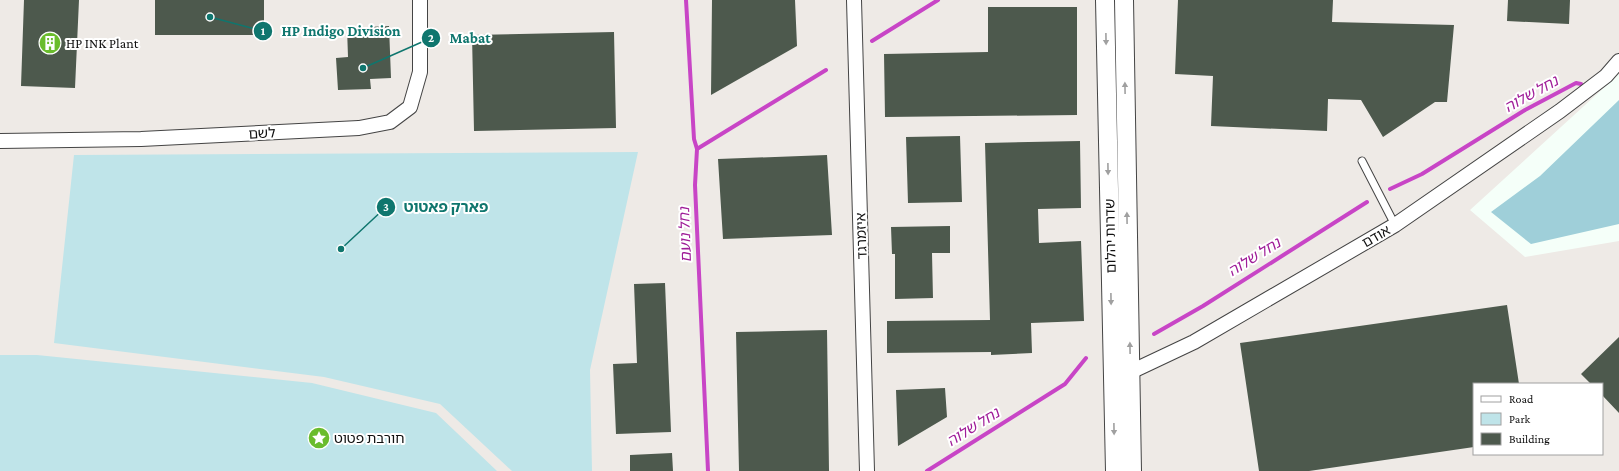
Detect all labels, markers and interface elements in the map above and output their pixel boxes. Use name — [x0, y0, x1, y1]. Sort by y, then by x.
callout: HP Indigo Division — [253, 17, 409, 44]
text: HP Indigo Division — [281, 23, 401, 39]
text: 1 — [261, 24, 266, 38]
callout: Mabat — [421, 24, 499, 51]
building icon: HP INK Plant — [37, 30, 63, 56]
text: Mabat — [449, 30, 491, 46]
text: 2 — [428, 31, 434, 45]
one-way arrow — [1103, 33, 1109, 46]
place label: HP INK Plant — [66, 35, 139, 51]
water label: נחל שלוה — [1501, 72, 1562, 115]
one-way arrow — [1122, 81, 1128, 94]
street label: לשם — [248, 124, 276, 142]
one-way arrow — [1105, 163, 1111, 176]
callout: פארק פאטוט — [376, 194, 497, 221]
text: פארק פאטוט — [404, 199, 488, 215]
street label: שדרות יהלום — [1101, 199, 1119, 273]
text: 3 — [383, 200, 389, 214]
water label: נחל נועם — [676, 206, 694, 263]
one-way arrow — [1124, 211, 1130, 224]
street label: איזמרגד — [852, 212, 870, 260]
street label: אודם — [1359, 222, 1393, 250]
water label: נחל שלוה — [1225, 234, 1284, 279]
one-way arrow — [1108, 293, 1114, 306]
one-way arrow — [1126, 342, 1133, 354]
legend — [1473, 383, 1603, 455]
text: Road — [1509, 392, 1534, 406]
water label: נחל שלוה — [944, 404, 1003, 449]
text: Park — [1509, 412, 1531, 426]
one-way arrow — [1110, 423, 1117, 435]
place icon: חורבת פטוט — [306, 425, 332, 451]
place label: חורבת פטוט — [334, 430, 404, 446]
text: Building — [1509, 432, 1550, 446]

